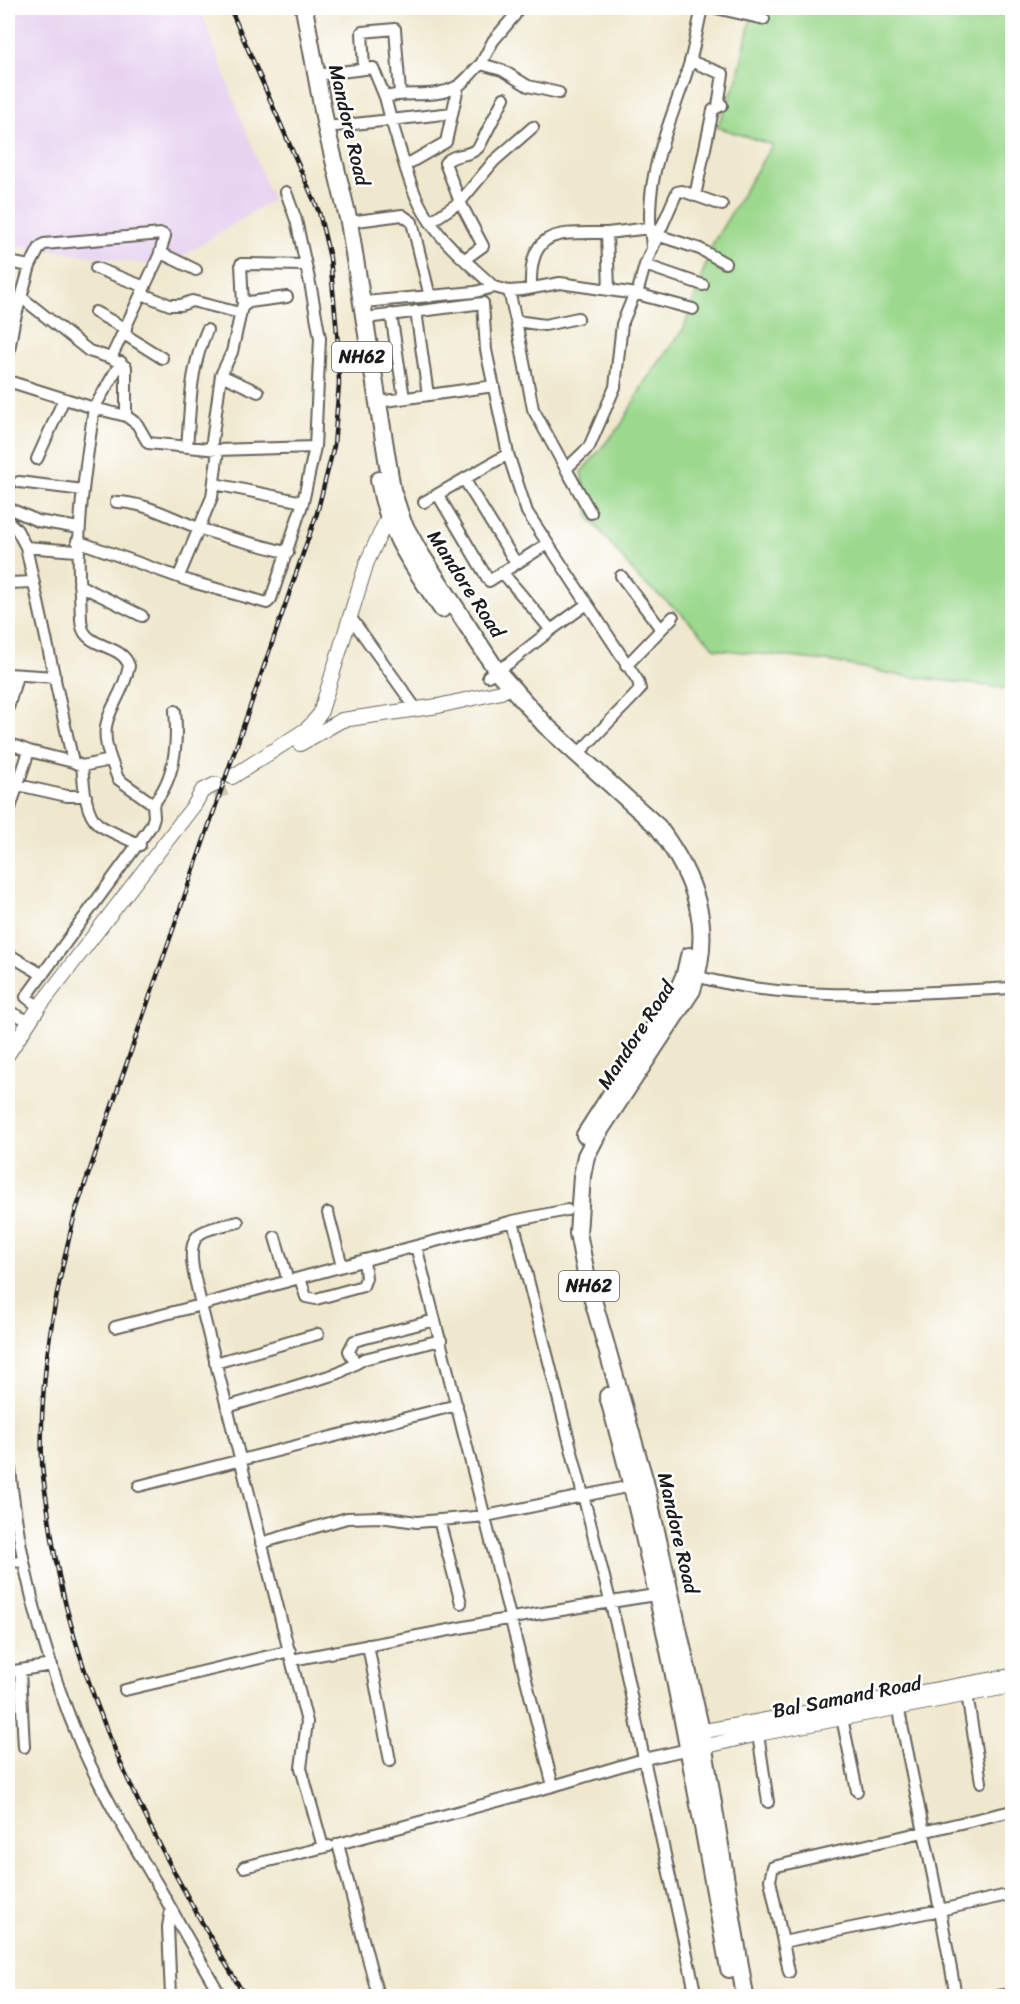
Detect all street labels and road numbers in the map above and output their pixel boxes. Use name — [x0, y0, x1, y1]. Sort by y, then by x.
street label: Mandore Road — [318, 61, 380, 191]
road number: NH62 — [332, 342, 392, 372]
street label: Mandore Road — [418, 523, 515, 647]
street label: Mandore Road — [588, 972, 685, 1096]
road number: NH62 — [559, 1271, 619, 1301]
street label: Mandore Road — [647, 1469, 709, 1599]
street label: Bal Samand Road — [770, 1665, 926, 1729]

